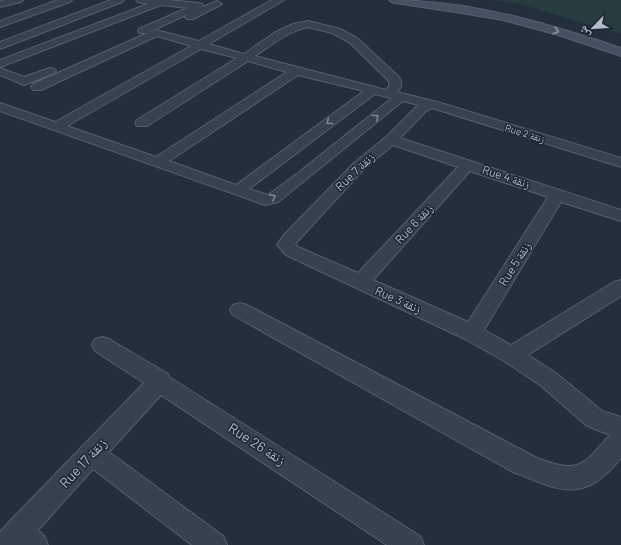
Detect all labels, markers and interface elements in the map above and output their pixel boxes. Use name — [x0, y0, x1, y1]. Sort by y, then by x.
north arrow — [573, 8, 613, 48]
text: ش — [575, 23, 594, 40]
one-way arrow — [553, 26, 560, 35]
one-way arrow — [371, 115, 378, 122]
one-way arrow — [327, 117, 334, 124]
street label: Rue 2 زنقة — [504, 121, 547, 145]
street label: Rue 7 زنقة — [332, 149, 377, 193]
street label: Rue 4 زنقة — [481, 162, 532, 190]
one-way arrow — [269, 194, 276, 201]
street label: Rue 6 زنقة — [391, 200, 435, 246]
street label: Rue 5 زنقة — [495, 239, 533, 288]
street label: Rue 3 زنقة — [373, 283, 424, 316]
street label: Rue 26 زنقة — [225, 419, 289, 469]
street label: Rue 17 زنقة — [55, 434, 111, 492]

